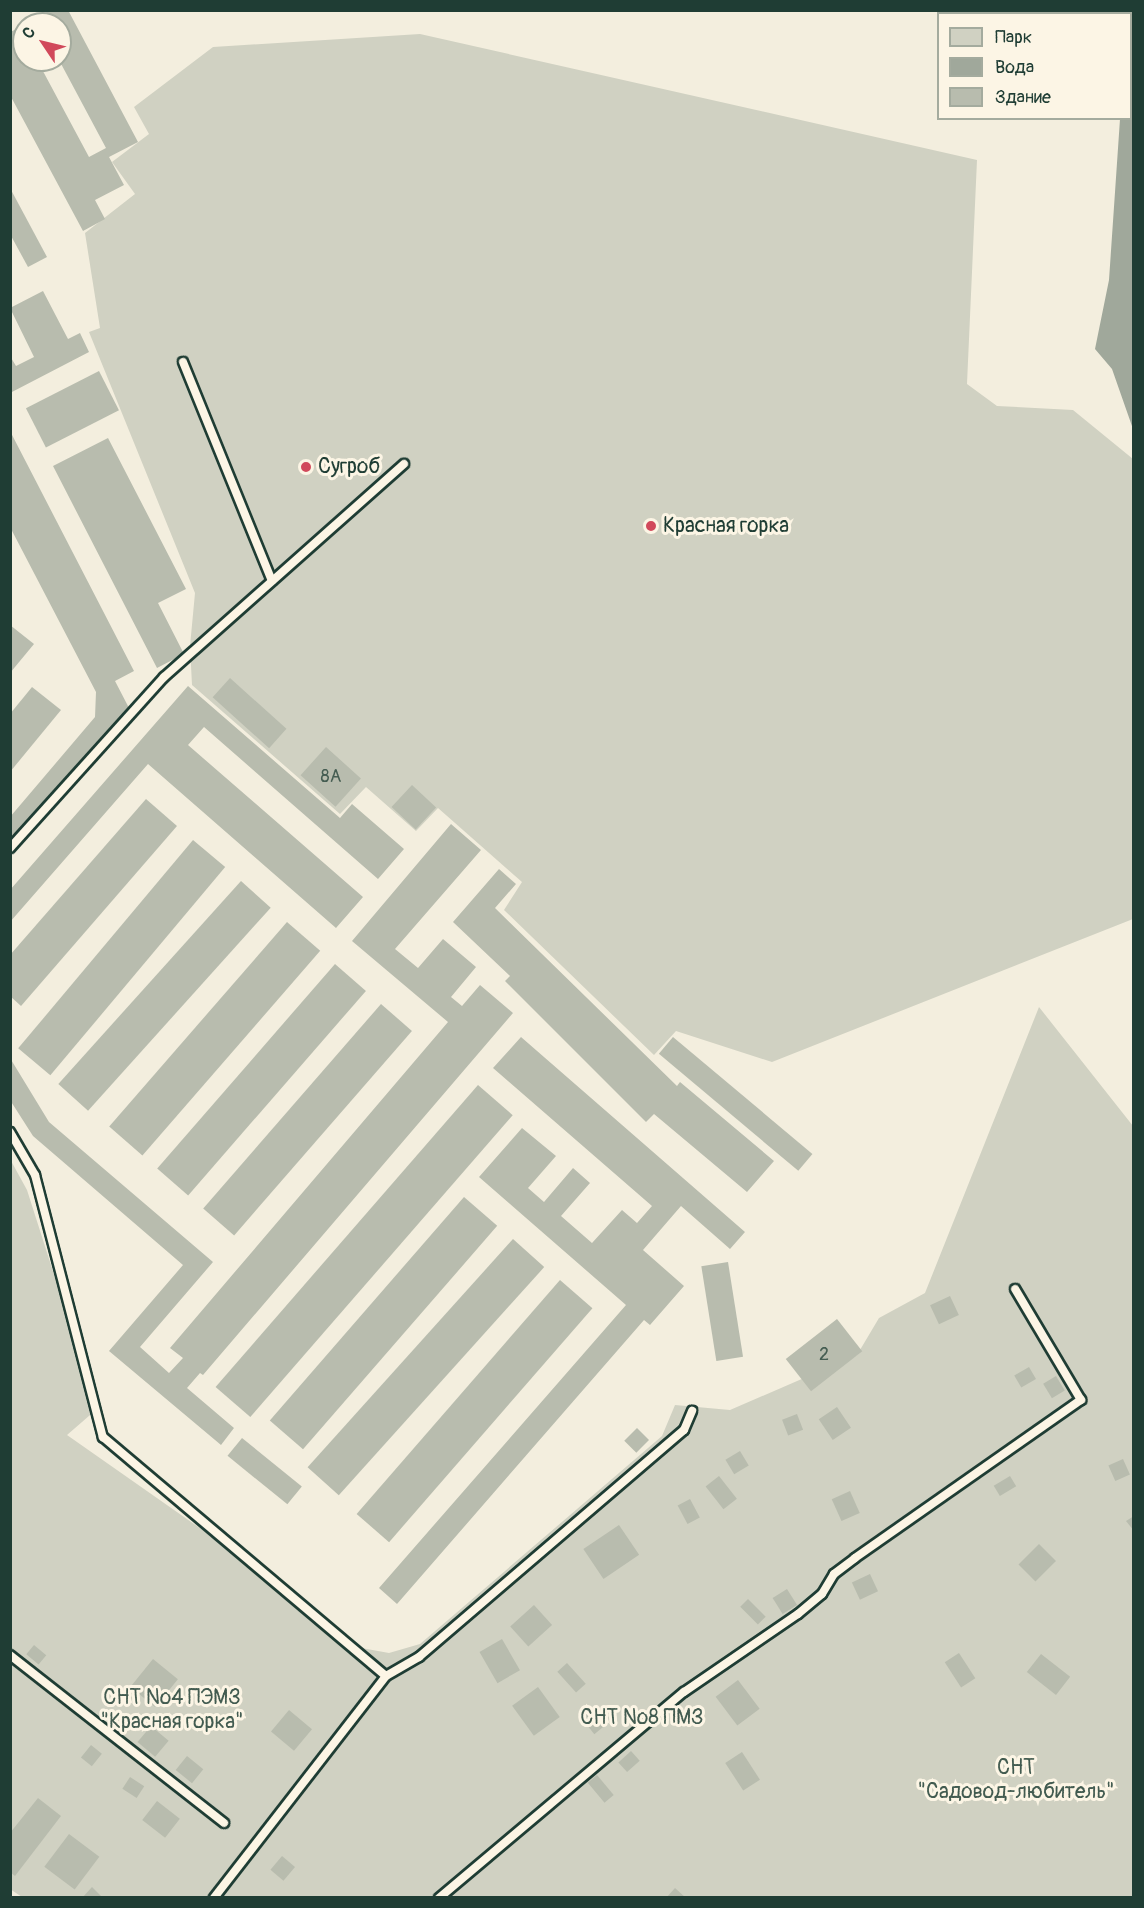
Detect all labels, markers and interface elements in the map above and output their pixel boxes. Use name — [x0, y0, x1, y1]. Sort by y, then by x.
north arrow — [12, 12, 72, 72]
legend — [937, 12, 1132, 120]
text: С — [18, 23, 40, 43]
text: Парк — [995, 26, 1032, 49]
text: Вода — [995, 56, 1034, 79]
text: Здание — [995, 86, 1051, 109]
place label: Сугроб — [318, 454, 380, 480]
marker: Сугроб — [299, 460, 313, 474]
place label: Красная горка — [663, 513, 789, 539]
marker: Красная горка — [644, 519, 658, 533]
house number: 8А — [321, 766, 341, 788]
house number: 2 — [819, 1344, 829, 1366]
park label: СНТ №4 ПЭМЗ "Красная горка" — [100, 1685, 244, 1735]
park label: СНТ №8 ПМЗ — [580, 1705, 704, 1731]
park label: СНТ "Садовод-любитель" — [917, 1755, 1115, 1805]

